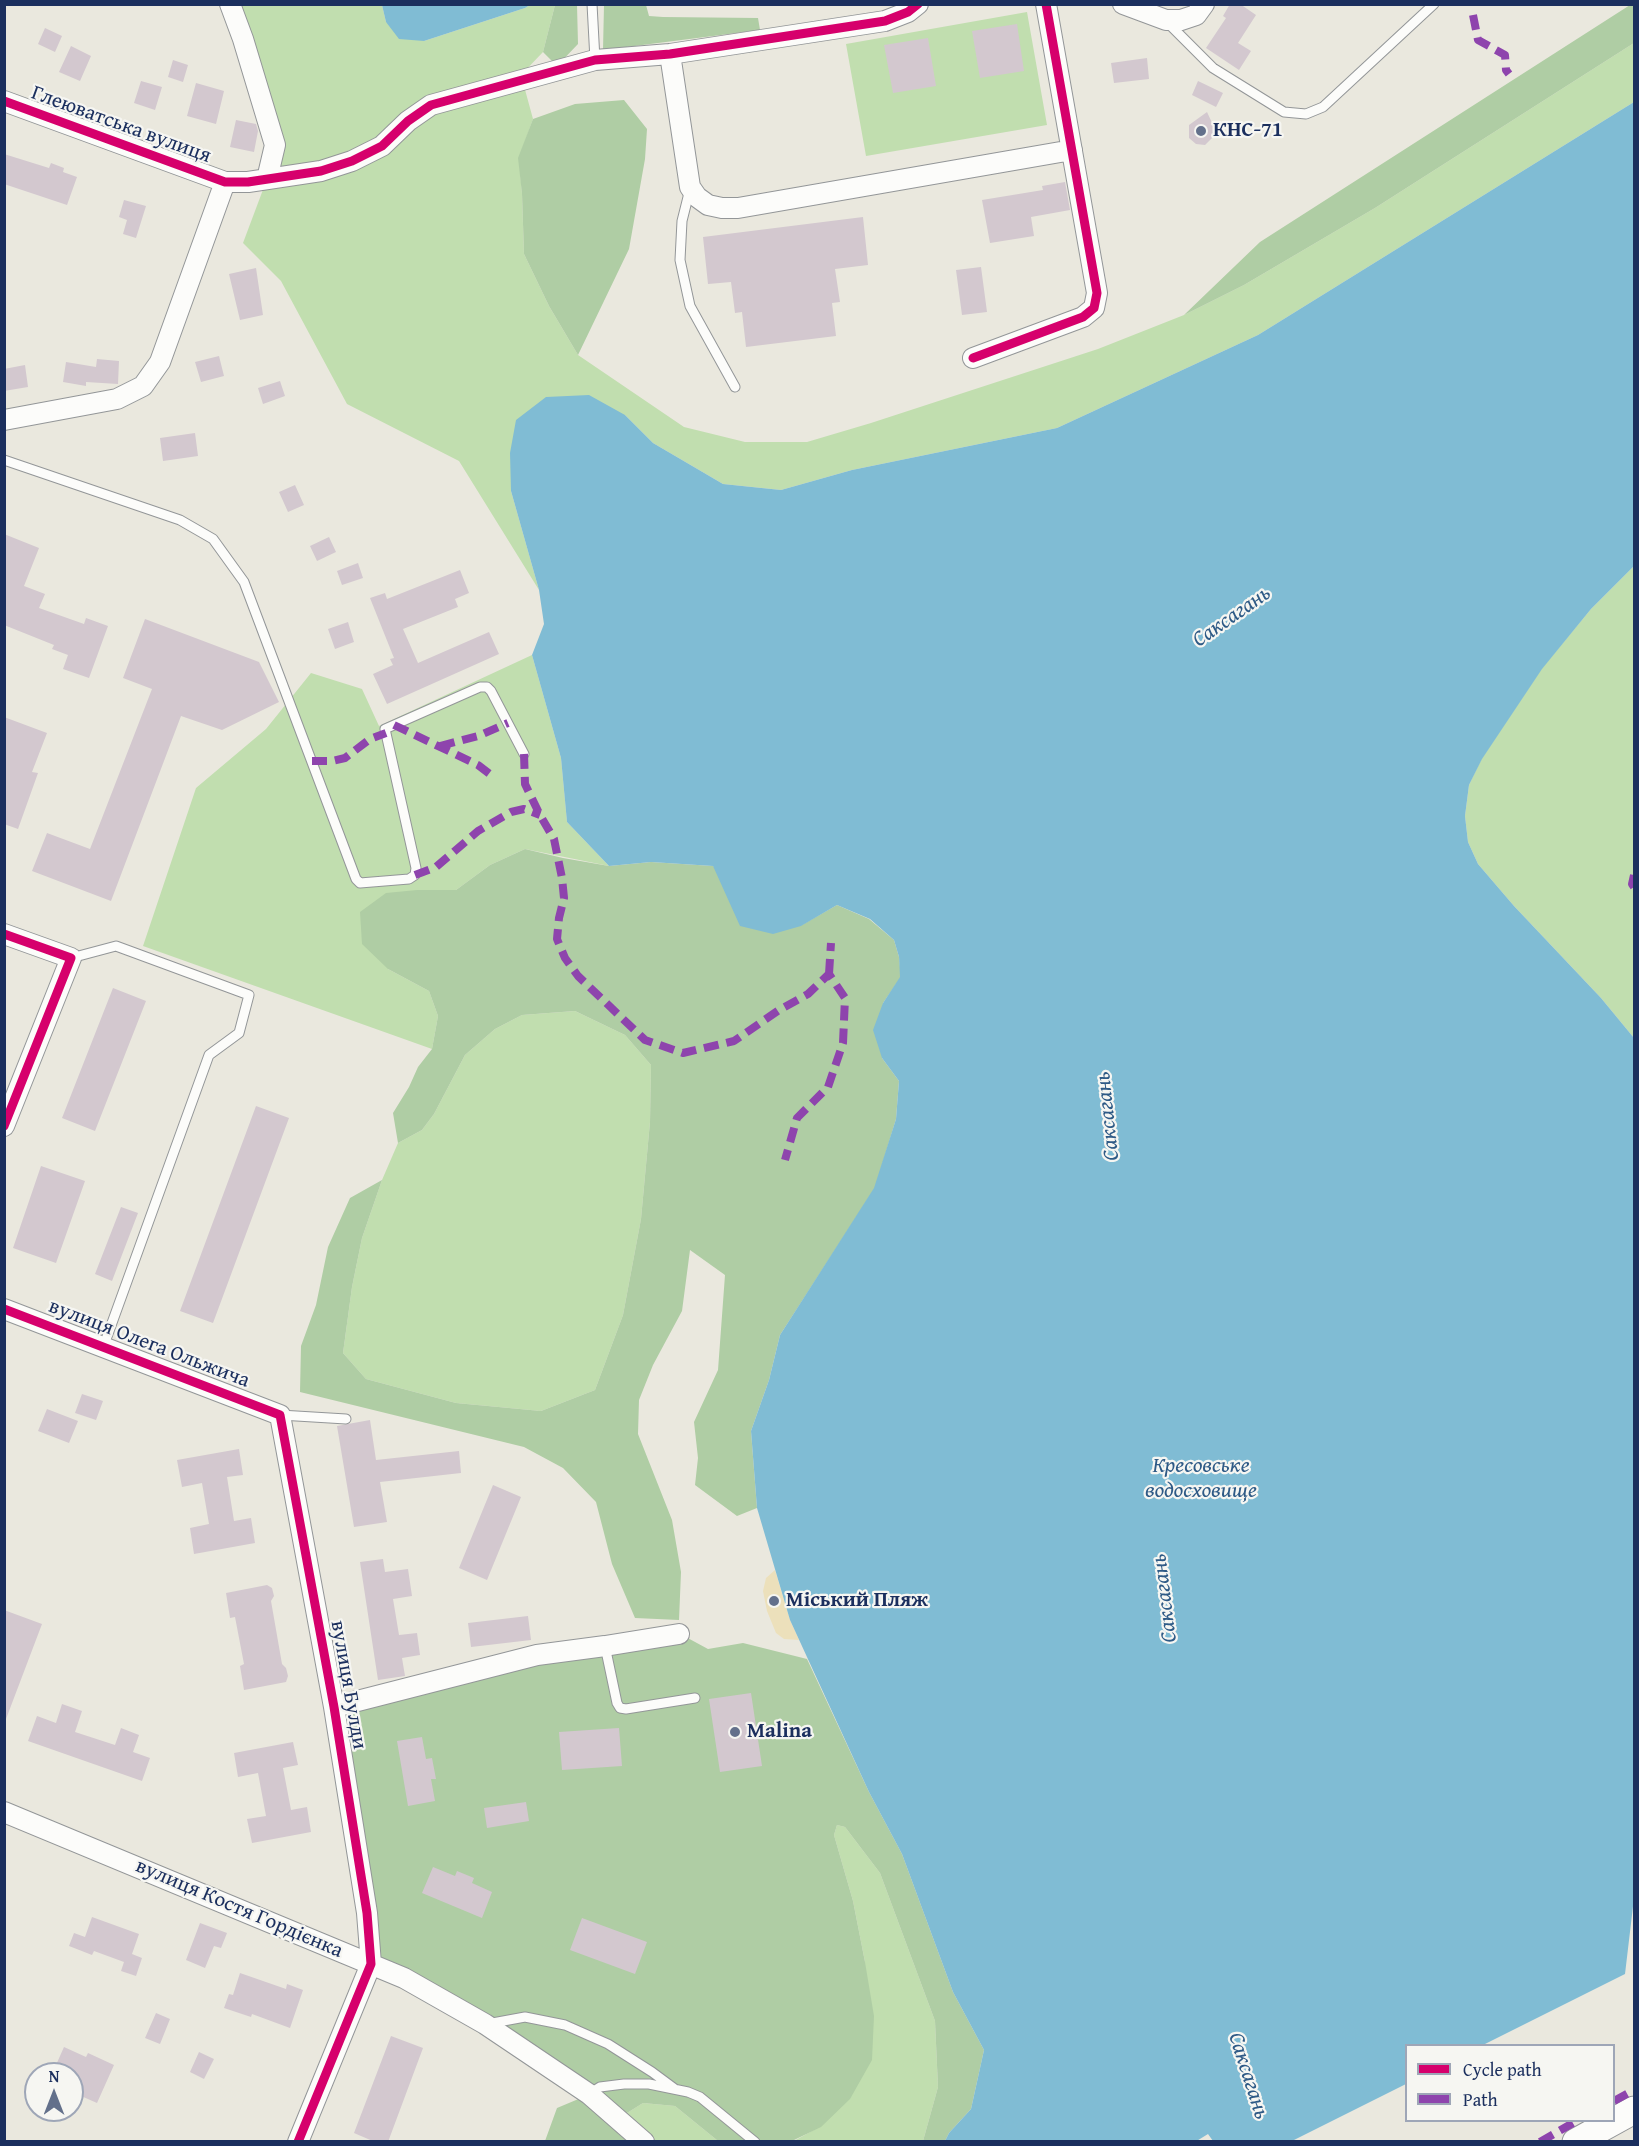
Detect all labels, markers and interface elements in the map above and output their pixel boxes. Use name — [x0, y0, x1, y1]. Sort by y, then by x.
street label: Глеюватська вулиця — [28, 81, 214, 169]
place label: КНС-71 — [1213, 118, 1283, 144]
marker: КНС-71 — [1194, 124, 1208, 138]
water label: Саксагань — [1188, 581, 1276, 653]
water label: Саксагань — [1090, 1070, 1126, 1162]
street label: вулиця Олега Ольжича — [45, 1294, 253, 1394]
water label: Кресовське водосховище — [1145, 1453, 1257, 1504]
water label: Саксагань — [1146, 1552, 1184, 1644]
place label: Міський Пляж — [786, 1588, 928, 1614]
marker: Міський Пляж — [767, 1594, 781, 1608]
street label: вулиця Булди — [324, 1619, 372, 1751]
place label: Malina — [747, 1719, 812, 1745]
marker: Malina — [728, 1725, 742, 1739]
street label: вулиця Костя Гордієнка — [132, 1854, 346, 1964]
water label: Саксагань — [1222, 2029, 1274, 2123]
legend — [1405, 2044, 1615, 2122]
text: Cycle path — [1463, 2056, 1542, 2083]
north arrow — [24, 2062, 84, 2122]
text: N — [49, 2064, 59, 2088]
text: Path — [1463, 2086, 1498, 2113]

